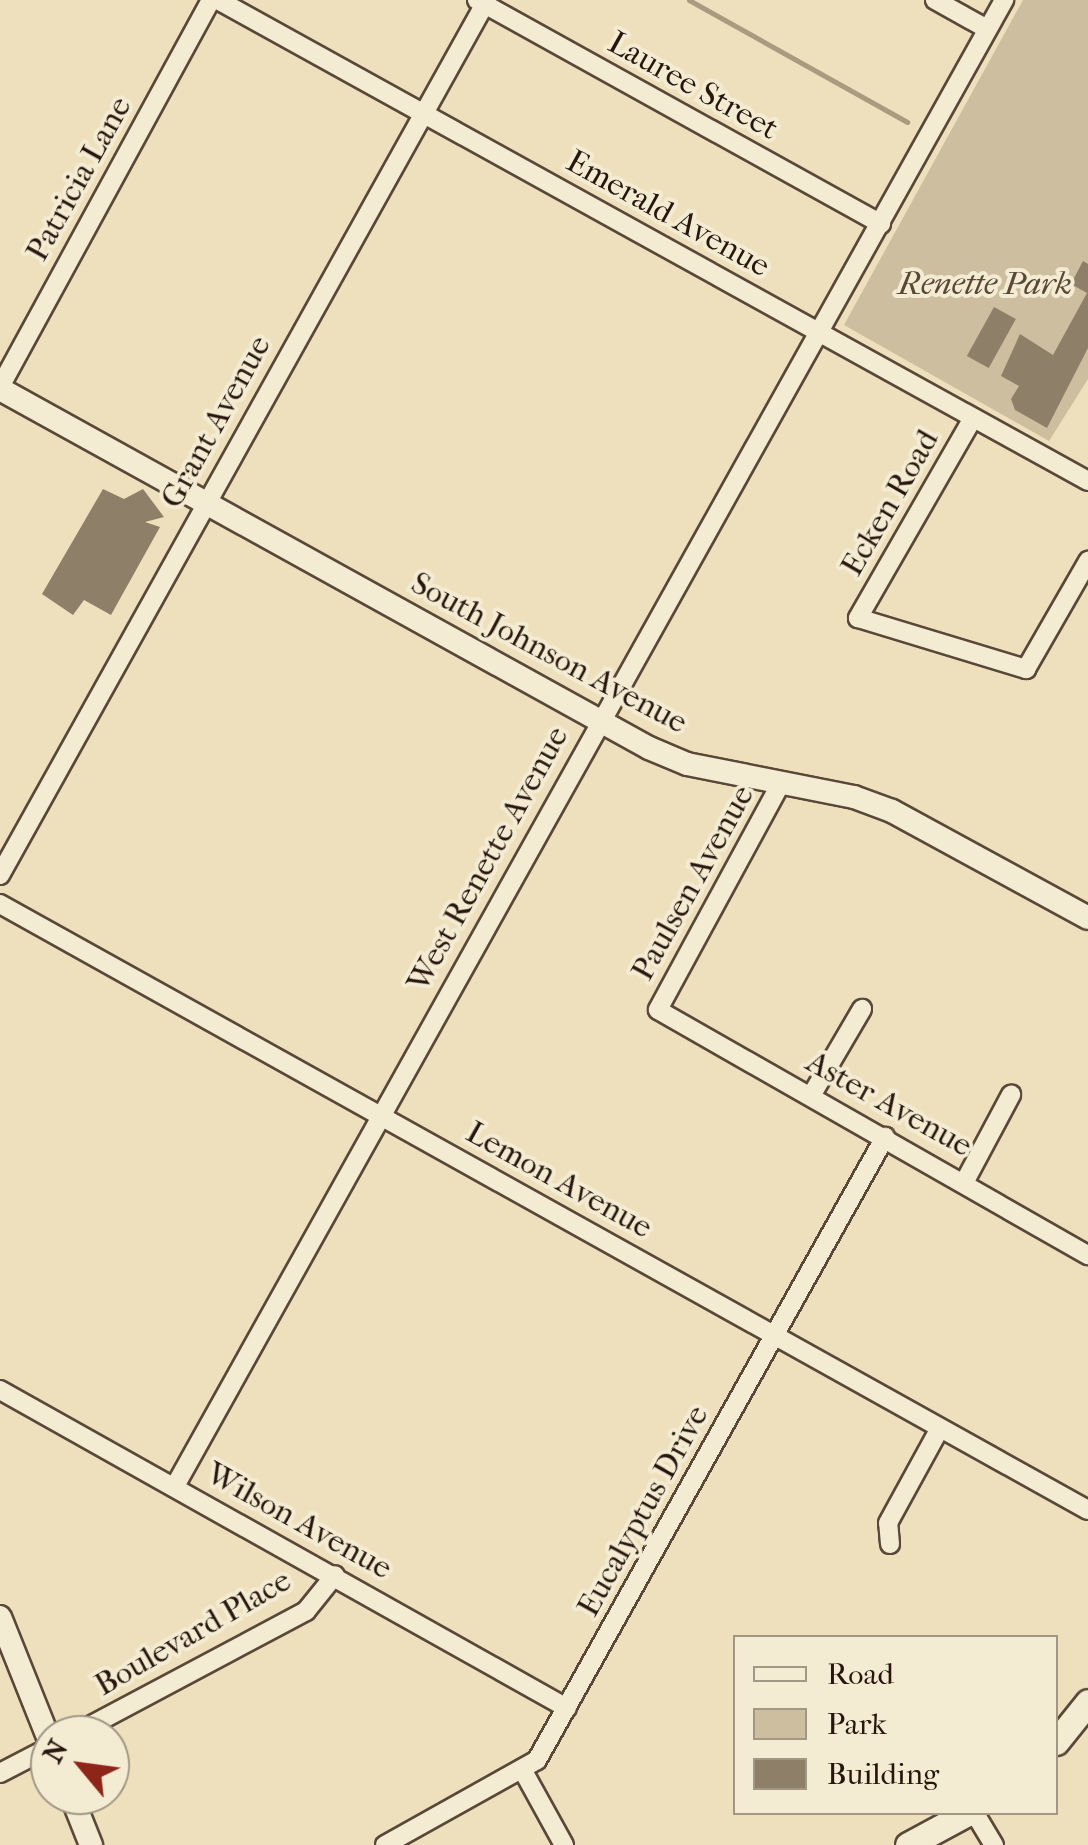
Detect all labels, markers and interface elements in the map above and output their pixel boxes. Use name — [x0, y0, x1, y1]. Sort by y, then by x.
street label: Lauree Street — [601, 23, 785, 149]
street label: Patricia Lane — [18, 90, 140, 268]
street label: Emerald Avenue — [560, 142, 776, 286]
park label: Renette Park — [898, 265, 1072, 303]
street label: Grant Avenue — [153, 329, 279, 515]
street label: Ecken Road — [833, 423, 947, 583]
street label: South Johnson Avenue — [404, 564, 694, 742]
street label: West Renette Avenue — [399, 720, 577, 998]
street label: Paulsen Avenue — [624, 779, 762, 987]
street label: Aster Avenue — [799, 1043, 979, 1165]
street label: Lemon Avenue — [459, 1113, 659, 1247]
street label: Eucalyptus Drive — [569, 1399, 717, 1623]
street label: Wilson Avenue — [200, 1454, 398, 1588]
street label: Boulevard Place — [88, 1561, 298, 1705]
legend — [733, 1635, 1058, 1815]
text: Road — [827, 1657, 894, 1692]
text: Park — [827, 1707, 887, 1742]
north arrow — [30, 1715, 130, 1815]
text: N — [35, 1734, 75, 1768]
text: Building — [827, 1757, 939, 1792]

